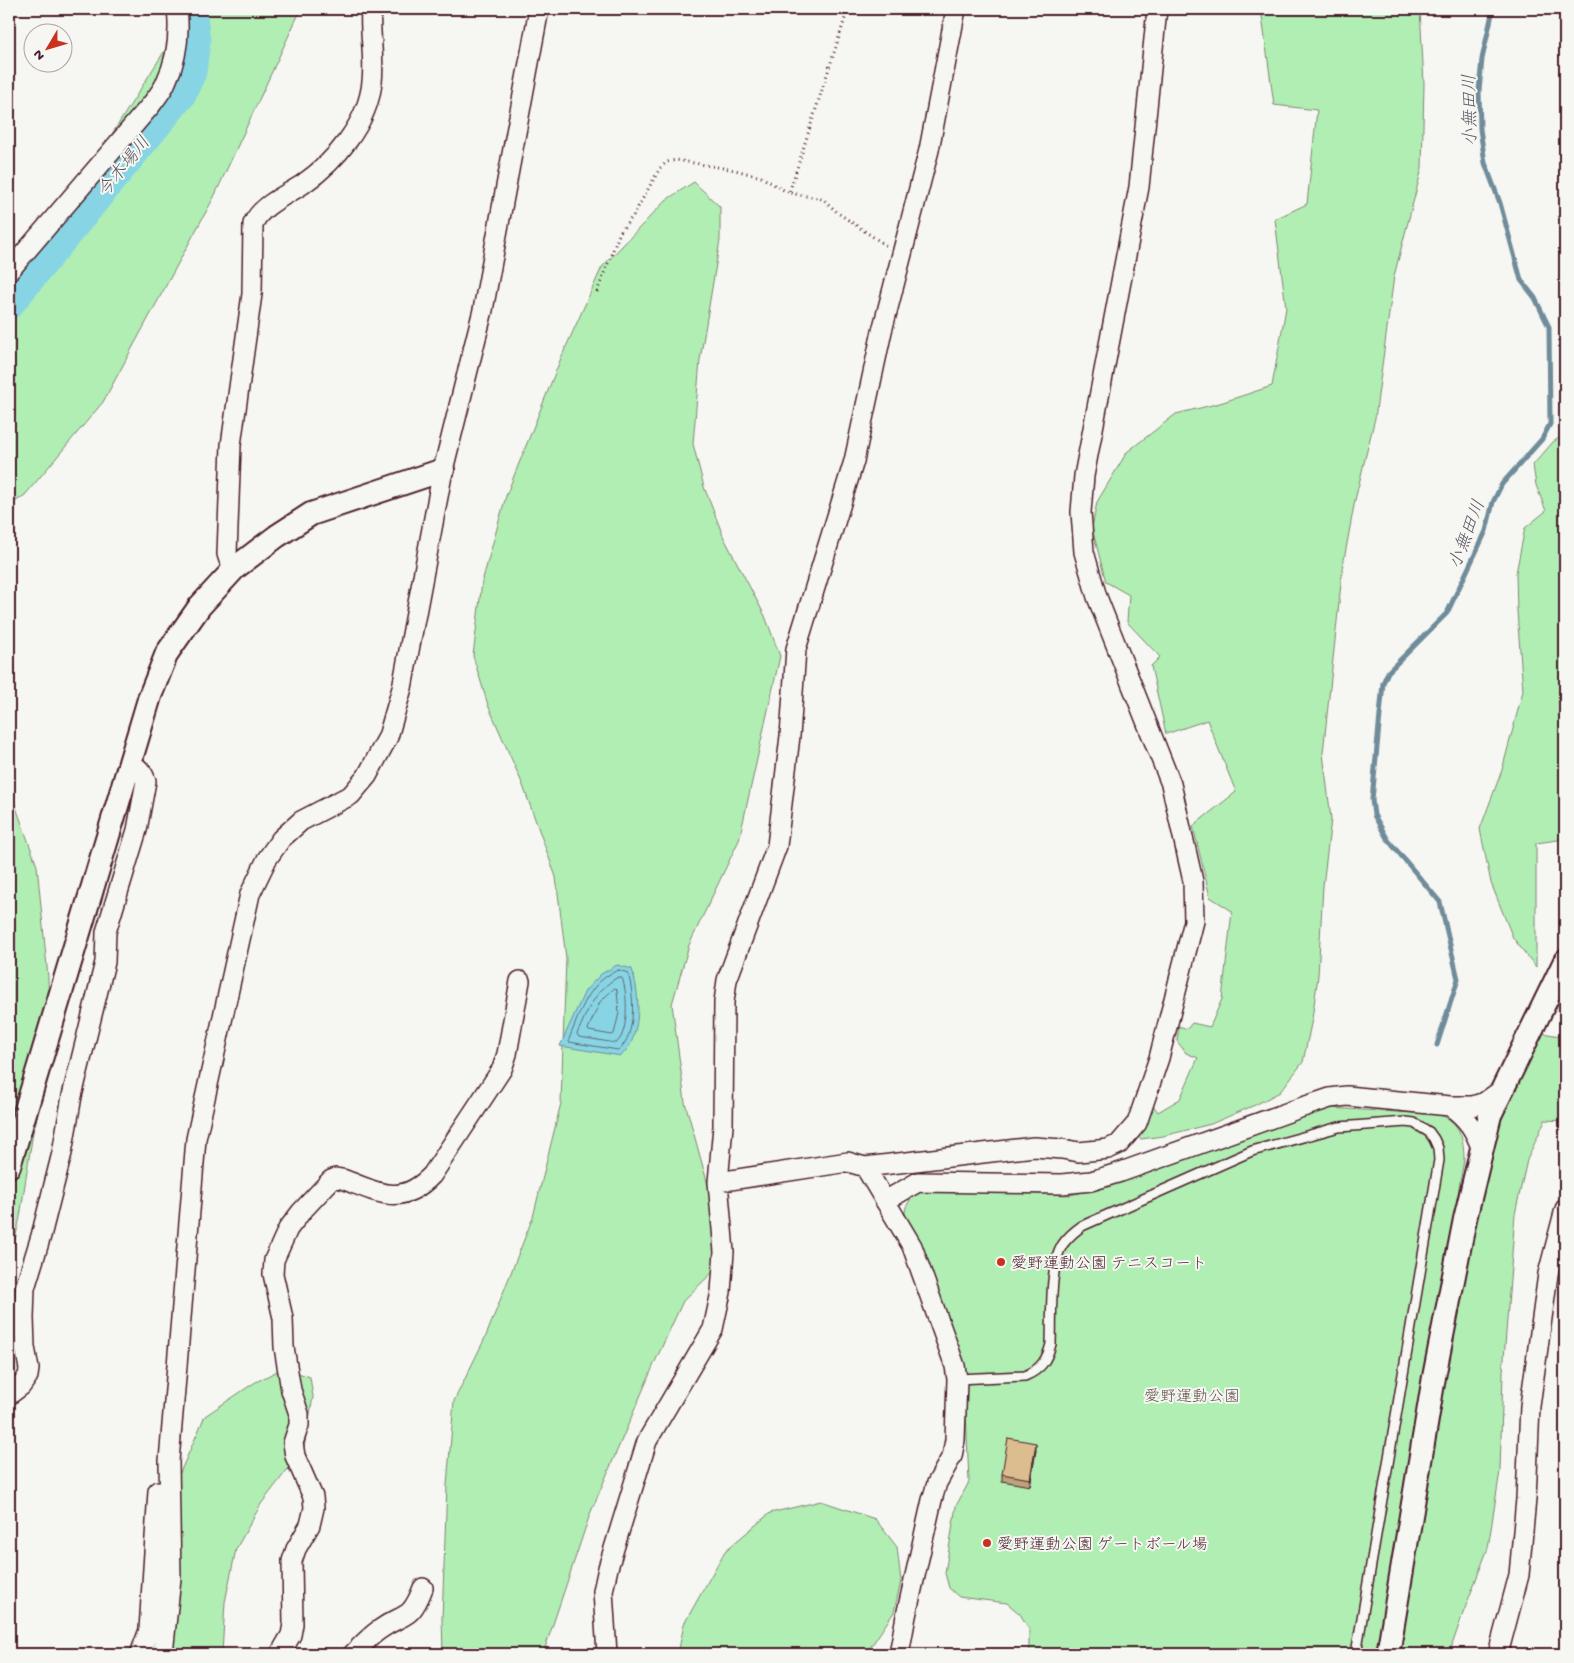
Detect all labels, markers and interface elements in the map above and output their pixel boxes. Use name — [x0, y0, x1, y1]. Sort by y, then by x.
north arrow — [22, 22, 72, 72]
text: N — [30, 46, 49, 63]
water label: 小無田川 — [1459, 74, 1483, 146]
water label: 今木場川 — [93, 132, 156, 202]
water label: 小無田川 — [1445, 497, 1491, 572]
place label: 愛野運動公園 テニスコート — [1011, 1255, 1207, 1275]
marker: 愛野運動公園 テニスコート — [995, 1256, 1007, 1268]
park label: 愛野運動公園 — [1144, 1388, 1240, 1408]
place label: 愛野運動公園 ゲートボール場 — [997, 1536, 1208, 1556]
marker: 愛野運動公園 ゲートボール場 — [981, 1537, 993, 1549]

